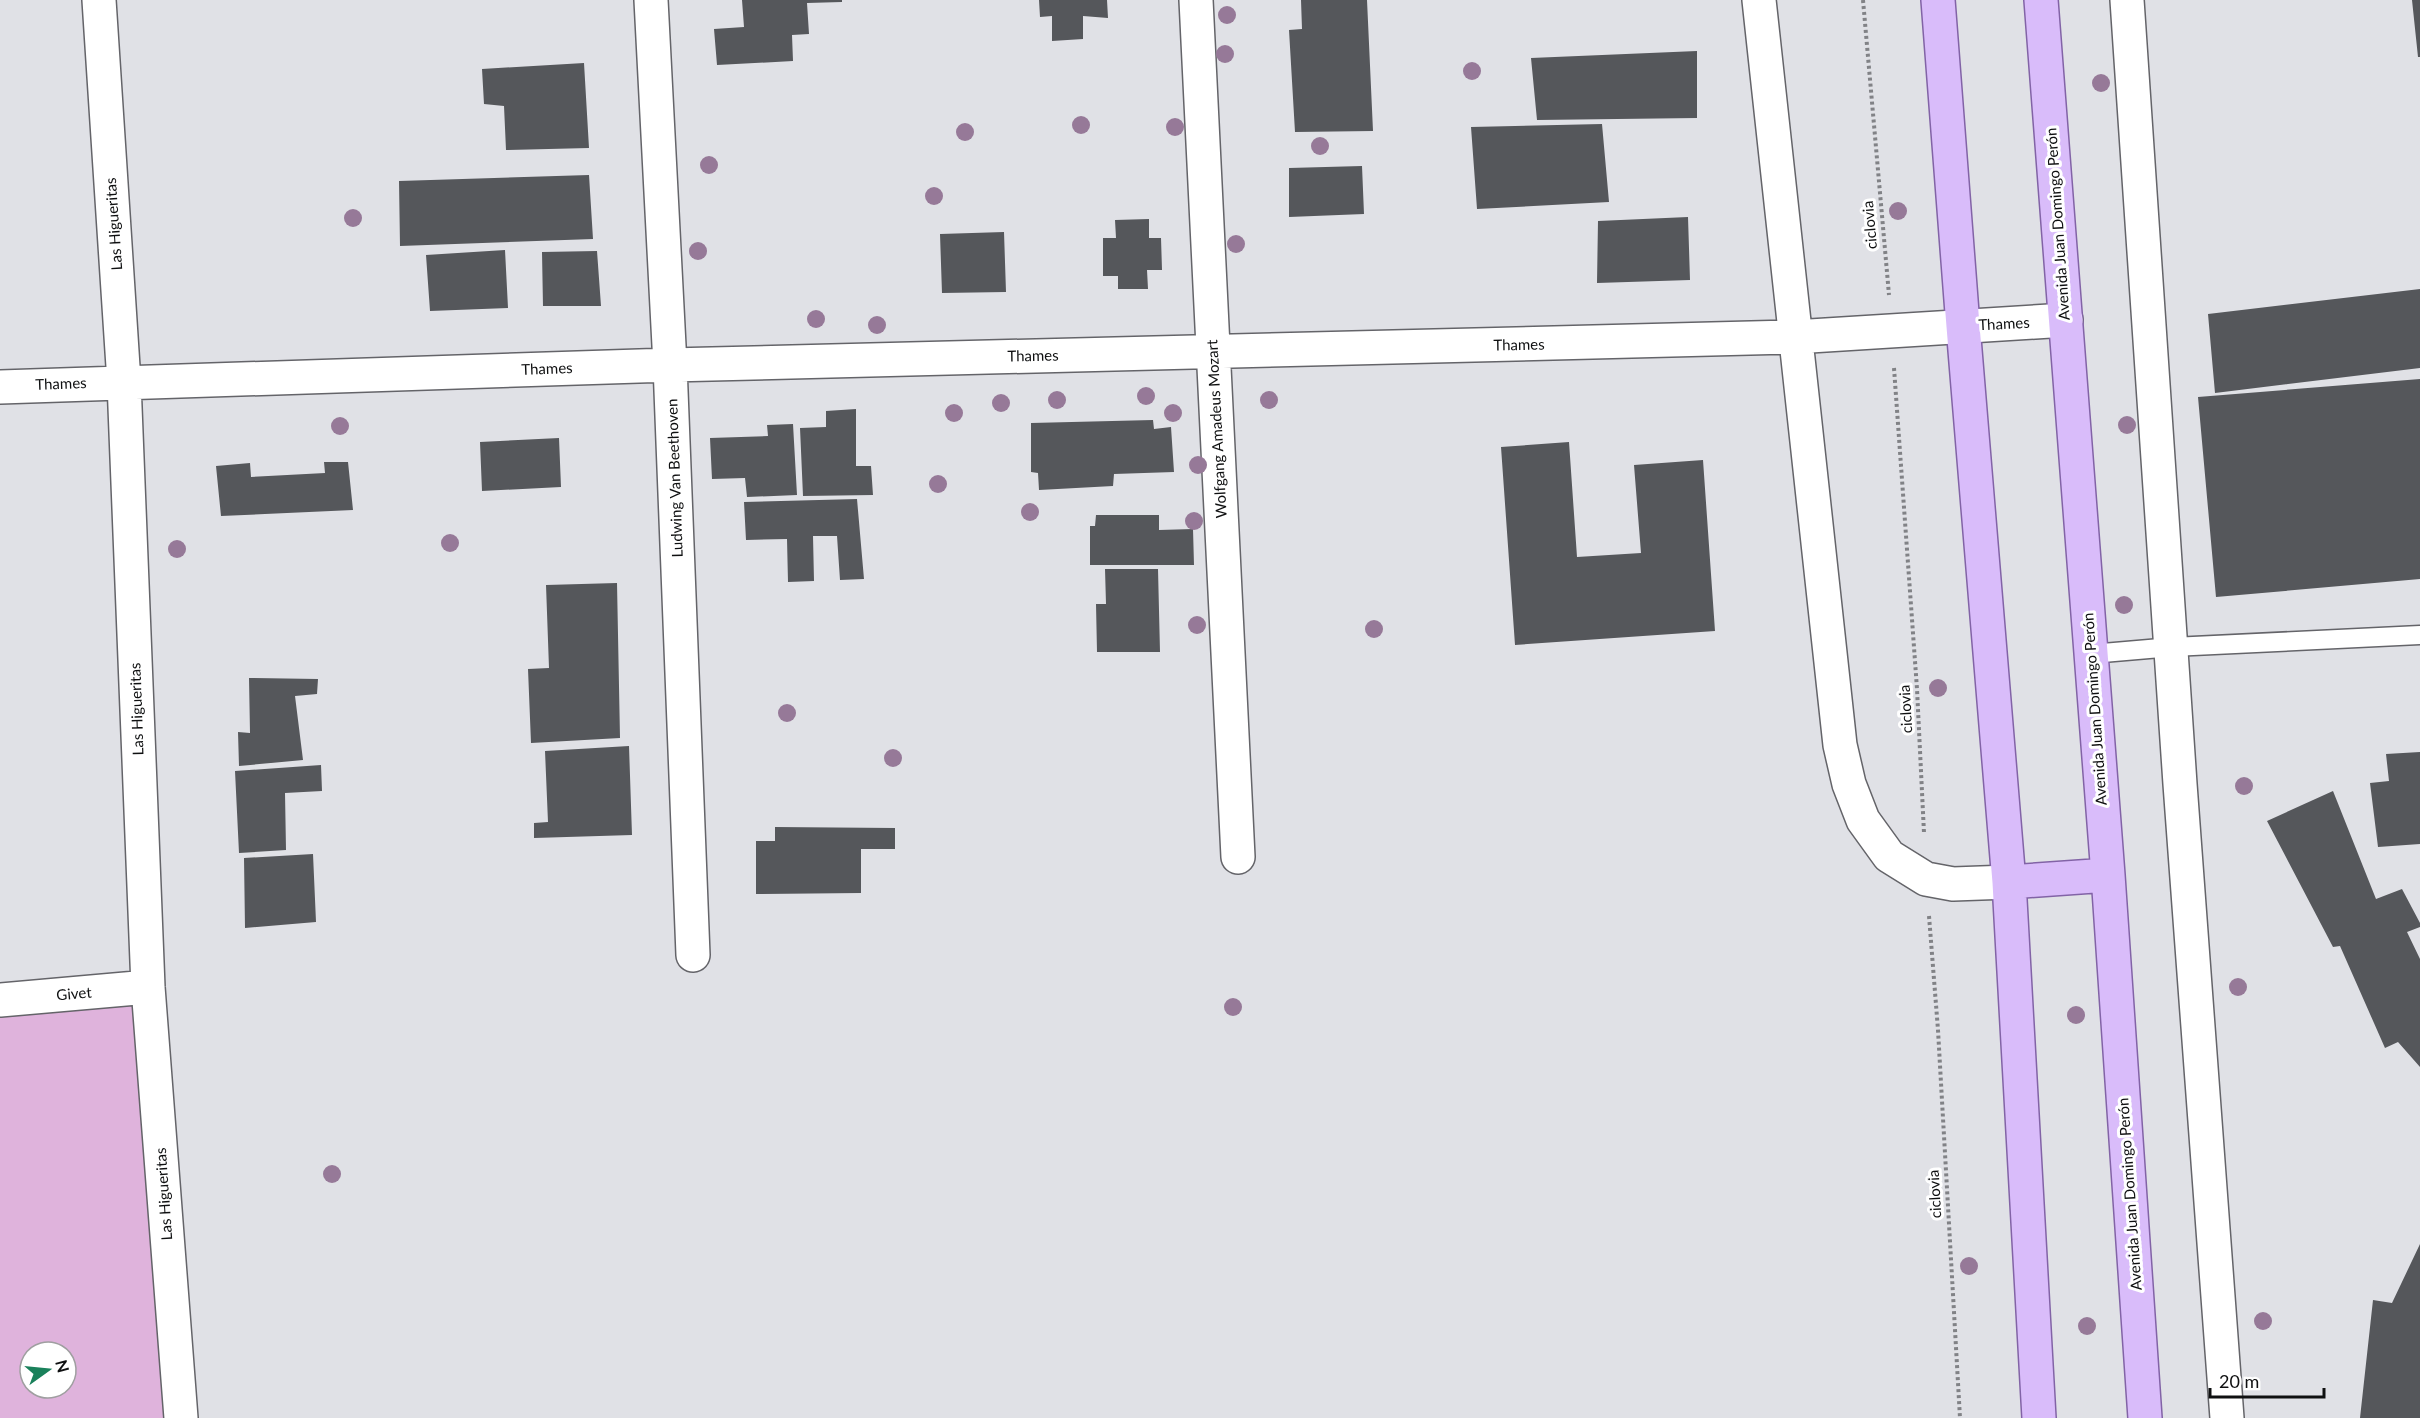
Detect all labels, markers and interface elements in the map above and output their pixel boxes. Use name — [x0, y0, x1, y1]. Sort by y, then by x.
street label: Avenida Juan Domingo Perón — [2041, 127, 2073, 321]
street label: Las Higueritas — [101, 177, 125, 271]
street label: ciclovia — [1858, 200, 1880, 250]
street label: Thames — [1978, 313, 2030, 333]
street label: Thames — [1493, 335, 1545, 353]
street label: Wolfgang Amadeus Mozart — [1202, 339, 1230, 519]
street label: Thames — [1007, 346, 1059, 364]
street label: Thames — [521, 358, 573, 378]
street label: Thames — [35, 373, 87, 393]
street label: Ludwing Van Beethoven — [662, 398, 686, 558]
street label: Avenida Juan Domingo Perón — [2078, 612, 2110, 806]
street label: Las Higueritas — [125, 662, 147, 756]
street label: ciclovia — [1895, 684, 1915, 734]
street label: Givet — [56, 982, 93, 1004]
street label: Avenida Juan Domingo Perón — [2113, 1097, 2145, 1291]
street label: Las Higueritas — [151, 1147, 175, 1241]
street label: ciclovia — [1924, 1169, 1944, 1219]
north arrow — [18, 1340, 78, 1400]
text: N — [52, 1358, 74, 1374]
scale bar — [2210, 1361, 2324, 1399]
text: 20 m — [2219, 1370, 2259, 1392]

